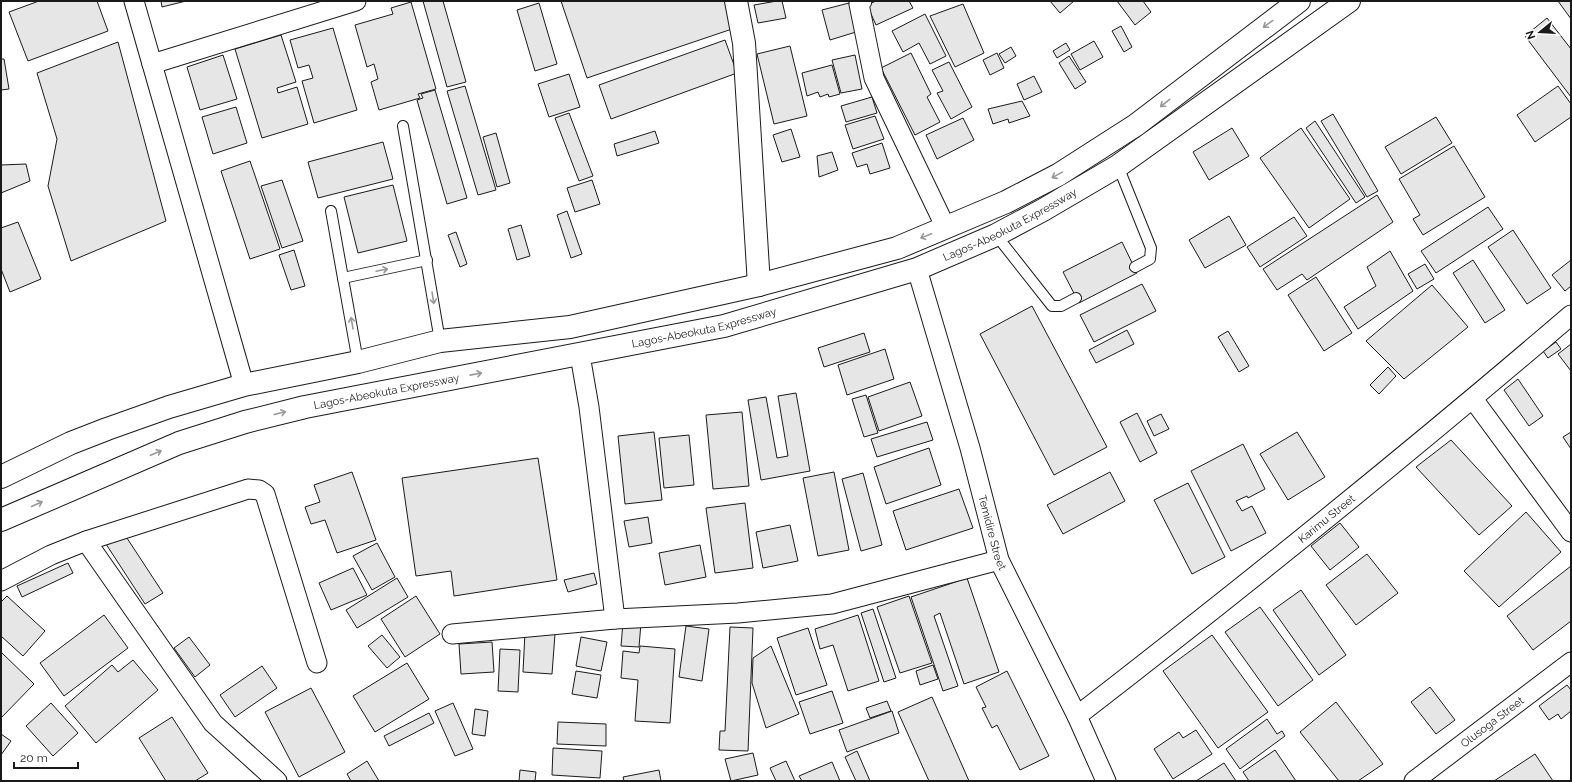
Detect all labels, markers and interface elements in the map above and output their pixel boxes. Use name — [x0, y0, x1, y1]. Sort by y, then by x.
north arrow — [1520, 12, 1560, 52]
one-way arrow — [1263, 20, 1274, 28]
text: N — [1523, 29, 1538, 41]
one-way arrow — [1159, 99, 1170, 107]
one-way arrow — [1051, 172, 1063, 180]
street label: Lagos-Abeokuta Expressway — [941, 185, 1079, 264]
one-way arrow — [921, 233, 933, 241]
one-way arrow — [375, 265, 388, 273]
one-way arrow — [429, 292, 437, 305]
street label: Lagos-Abeokuta Expressway — [631, 304, 778, 350]
one-way arrow — [347, 317, 355, 330]
one-way arrow — [469, 370, 482, 378]
street label: Lagos-Abeokuta Expressway — [312, 371, 460, 412]
one-way arrow — [273, 409, 286, 417]
one-way arrow — [150, 449, 162, 456]
street label: Karimu Street — [1295, 492, 1358, 546]
street label: Temidire Street — [976, 494, 1010, 572]
one-way arrow — [30, 500, 42, 507]
street label: Olusoga Street — [1458, 694, 1526, 750]
scale bar — [14, 744, 78, 770]
text: 20 m — [20, 751, 48, 765]

